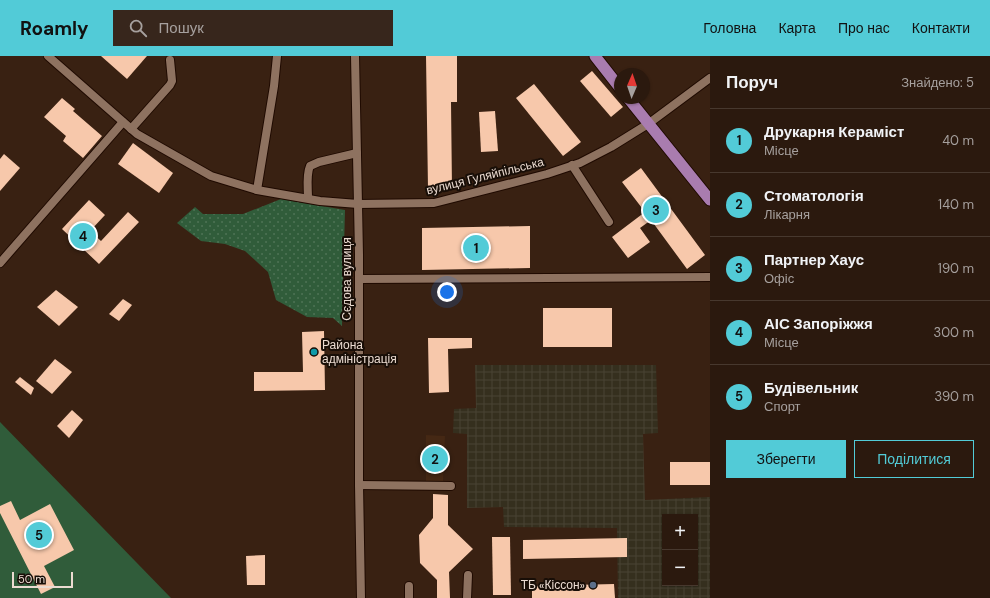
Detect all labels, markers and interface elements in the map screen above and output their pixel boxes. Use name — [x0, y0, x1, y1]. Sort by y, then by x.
search box — [113, 10, 393, 46]
text: Roamly — [20, 16, 89, 41]
icon: search — [127, 17, 149, 39]
text: Пошук — [159, 18, 204, 38]
text: Головна — [703, 19, 756, 37]
text: Карта — [778, 19, 816, 37]
text: Про нас — [838, 19, 890, 37]
text: Контакти — [912, 19, 970, 37]
north arrow — [614, 68, 650, 104]
text: Поруч — [726, 71, 778, 93]
text: Знайдено: 5 — [901, 74, 974, 91]
text: Друкарня Кераміст — [764, 122, 904, 142]
text: 1 — [737, 132, 741, 149]
text: 40 m — [942, 132, 974, 149]
text: Місце — [764, 142, 799, 159]
street label: вулиця Гуляйпільська — [425, 154, 546, 198]
text: Стоматологія — [764, 186, 864, 206]
pin: 3 — [643, 195, 669, 225]
text: 2 — [735, 196, 743, 213]
text: 140 m — [938, 196, 974, 213]
text: Лікарня — [764, 206, 810, 223]
pin: 4 — [70, 221, 96, 251]
pin: 1 — [463, 233, 489, 263]
street label: Сєдова вулиця — [339, 237, 355, 321]
text: Партнер Хаус — [764, 250, 864, 270]
text: 3 — [735, 260, 743, 277]
text: 190 m — [938, 260, 974, 277]
text: Офіс — [764, 270, 794, 287]
your location — [437, 282, 457, 302]
text: АІС Запоріжжя — [764, 314, 873, 334]
text: 4 — [735, 324, 743, 341]
text: 300 m — [933, 324, 974, 341]
text: Місце — [764, 334, 799, 351]
place label: Района адміністрація — [322, 337, 397, 367]
marker: Района адміністрація — [309, 347, 319, 357]
text: Будівельник — [764, 378, 858, 398]
text: 5 — [735, 388, 743, 405]
text: 390 m — [935, 388, 974, 405]
text: Спорт — [764, 398, 801, 415]
button: Зберегти — [726, 440, 846, 478]
button: Поділитися — [854, 440, 974, 478]
pin: 2 — [422, 444, 448, 474]
map controls — [662, 514, 698, 586]
button: + — [662, 514, 698, 550]
pin: 5 — [26, 520, 52, 550]
button: − — [662, 550, 698, 586]
scale bar — [12, 570, 73, 589]
text: 50 m — [18, 572, 45, 586]
place label: ТБ «Кіссон» — [521, 577, 585, 593]
marker: ТБ «Кіссон» — [588, 580, 598, 590]

